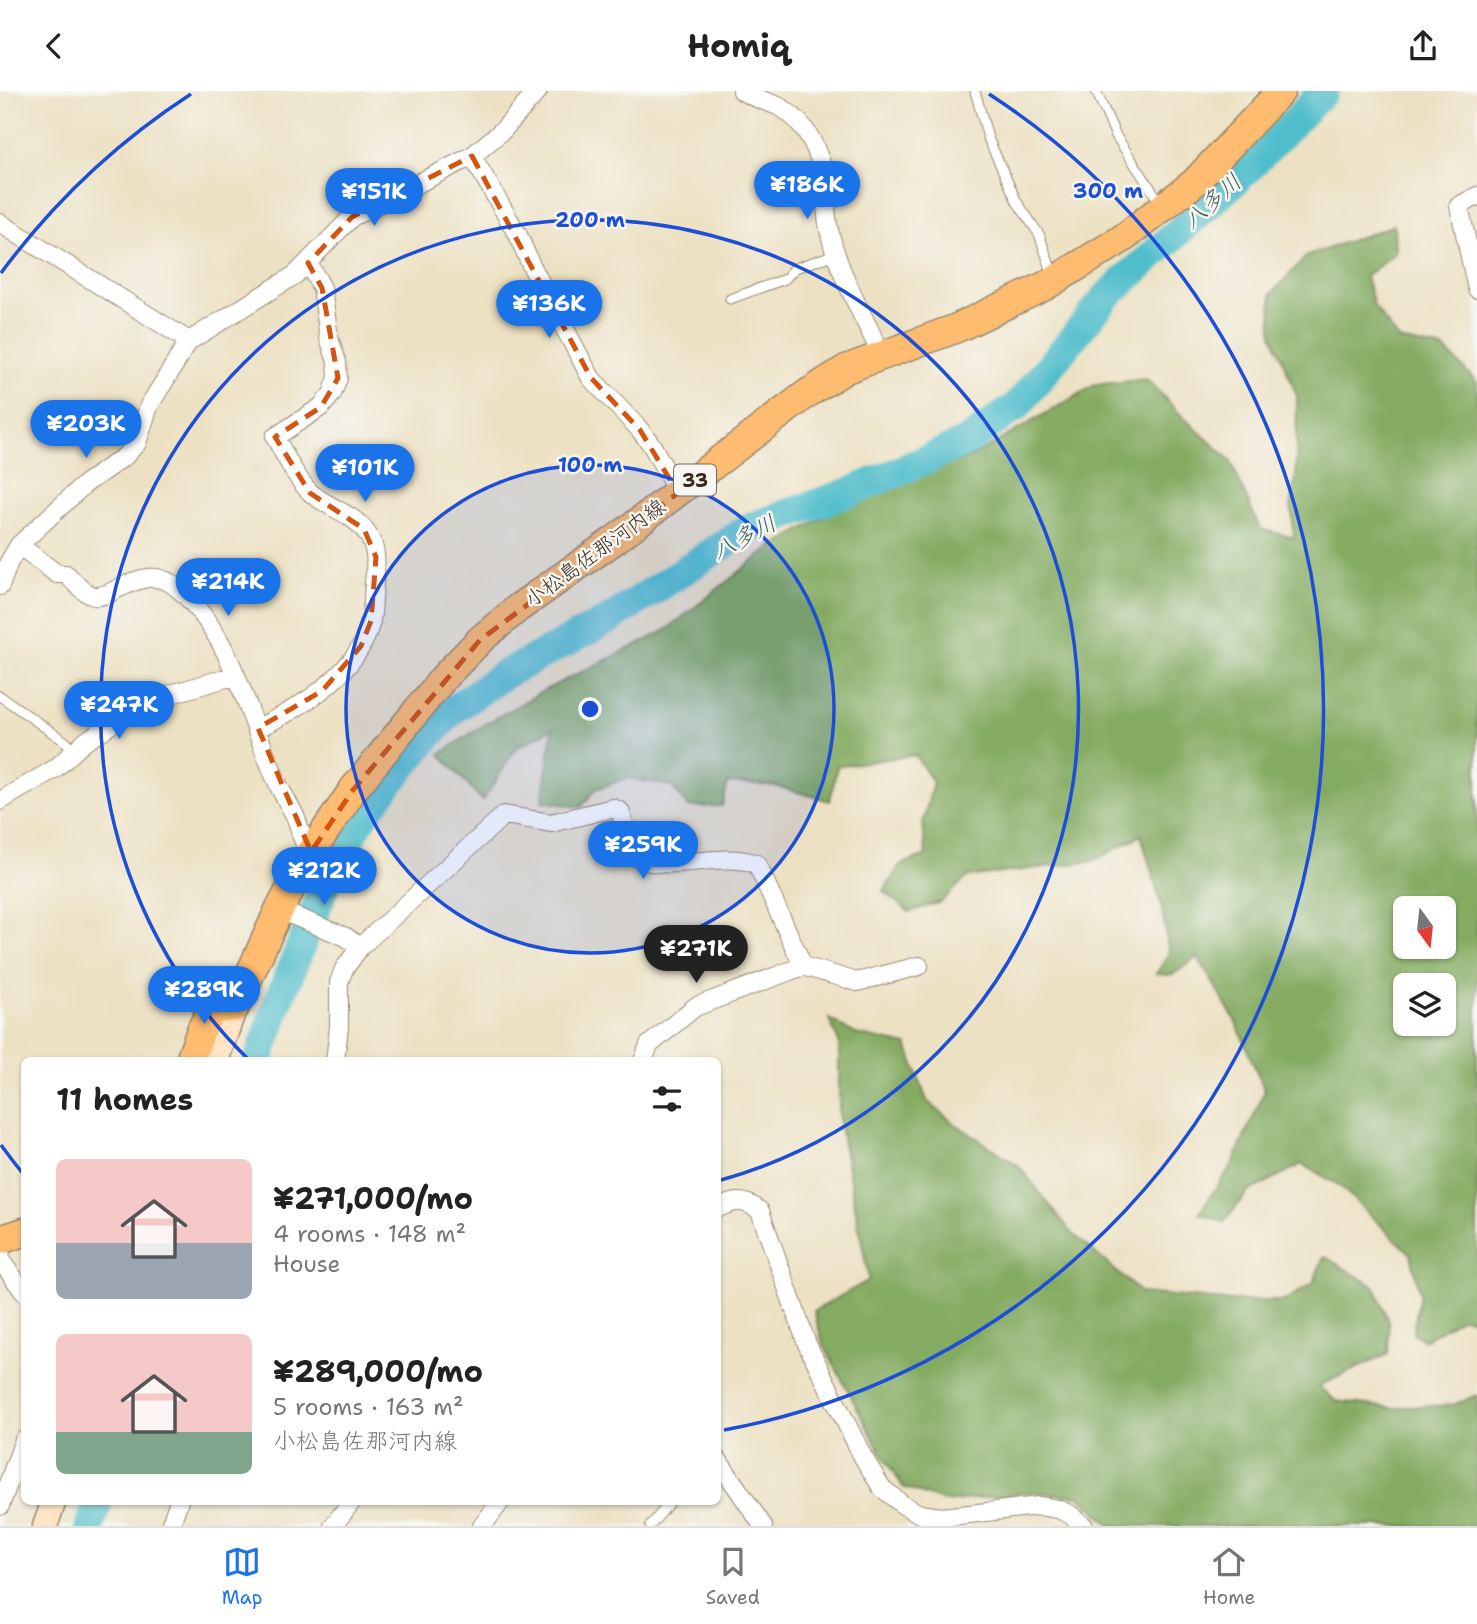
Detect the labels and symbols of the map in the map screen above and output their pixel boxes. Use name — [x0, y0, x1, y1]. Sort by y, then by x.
pin: ¥186K — [758, 162, 856, 221]
water label: 八多川 — [1176, 167, 1248, 235]
pin: ¥151K — [325, 169, 423, 228]
text: 300 m — [1073, 177, 1143, 205]
text: 200 m — [555, 206, 625, 234]
pin: ¥136K — [500, 281, 598, 340]
pin: ¥203K — [37, 401, 135, 460]
pin: ¥101K — [316, 445, 414, 504]
text: 100 m — [558, 451, 622, 479]
road number: 33 — [674, 465, 716, 495]
street label: 小松島佐那河内線 — [519, 492, 671, 614]
water label: 八多川 — [706, 508, 782, 566]
pin: ¥214K — [179, 559, 277, 618]
pin: ¥247K — [70, 681, 168, 741]
centre of rings — [578, 697, 602, 721]
pin: ¥259K — [594, 821, 692, 881]
pin: ¥212K — [275, 847, 373, 907]
north arrow — [1393, 896, 1456, 959]
pin: ¥271K — [647, 925, 745, 985]
pin: ¥289K — [155, 967, 253, 1026]

